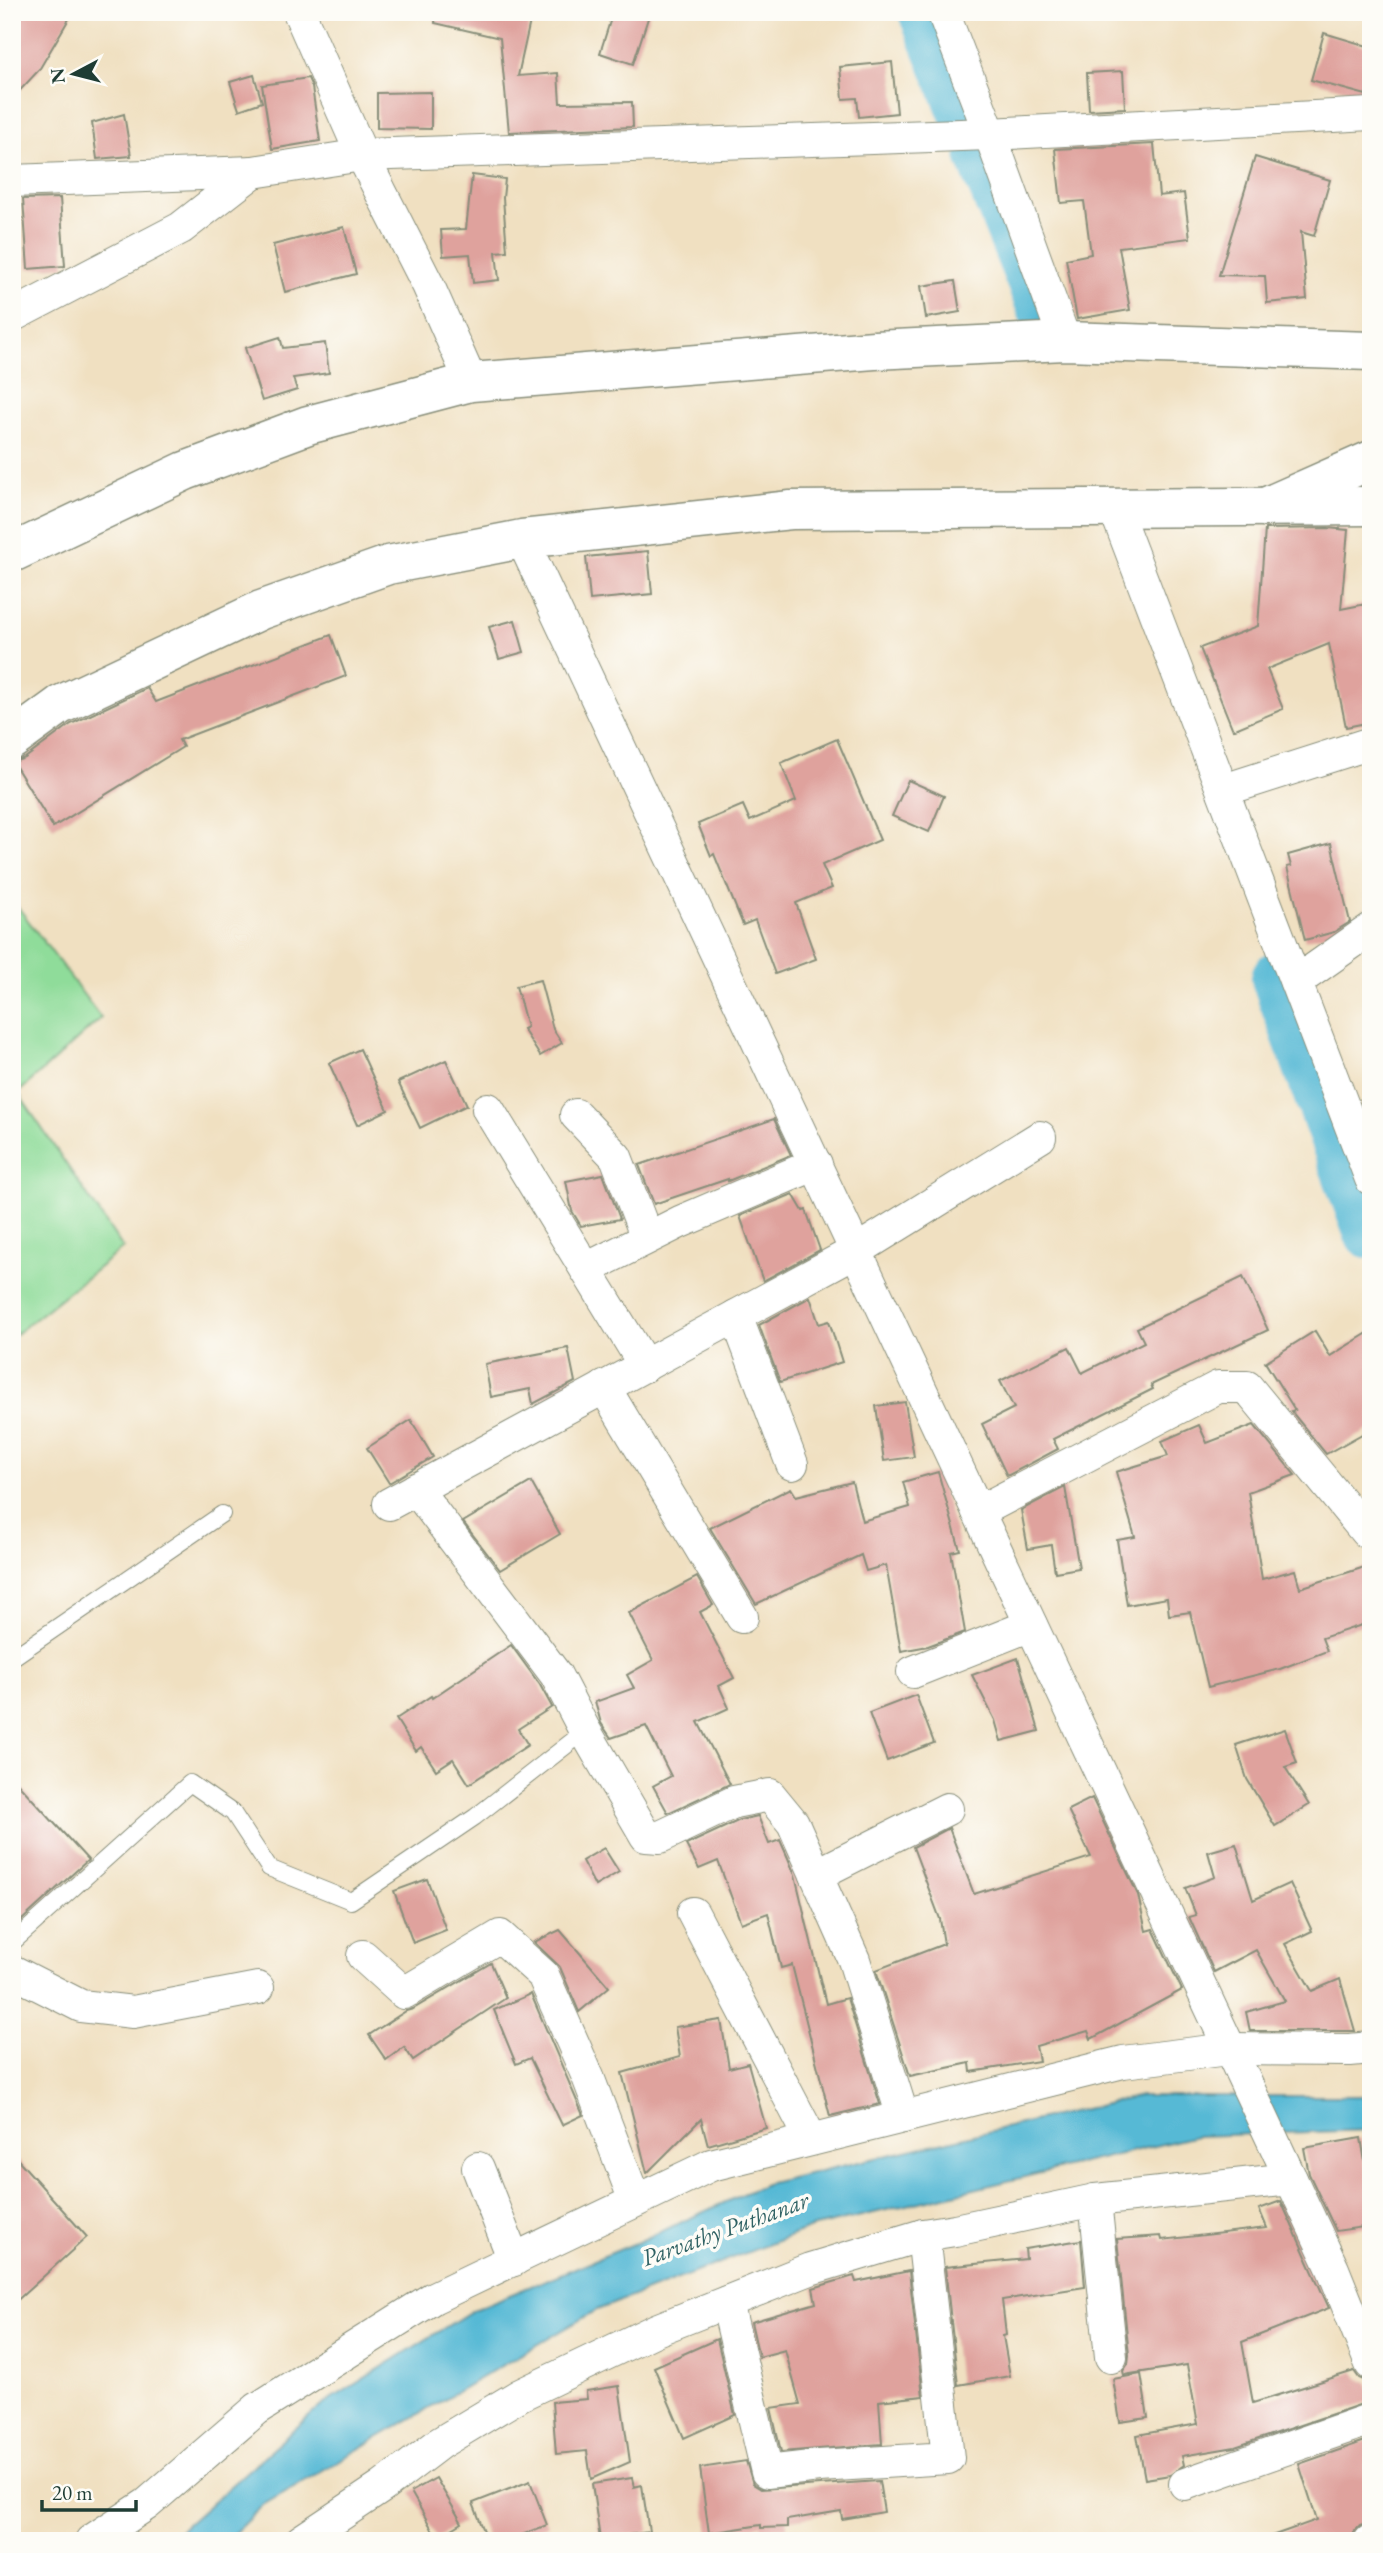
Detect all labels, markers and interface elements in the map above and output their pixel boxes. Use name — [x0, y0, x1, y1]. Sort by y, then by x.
north arrow — [38, 38, 108, 108]
text: N — [44, 66, 71, 85]
water label: Parvathy Puthanar — [637, 2183, 814, 2273]
scale bar — [42, 2469, 136, 2513]
text: 20 m — [52, 2479, 93, 2506]

